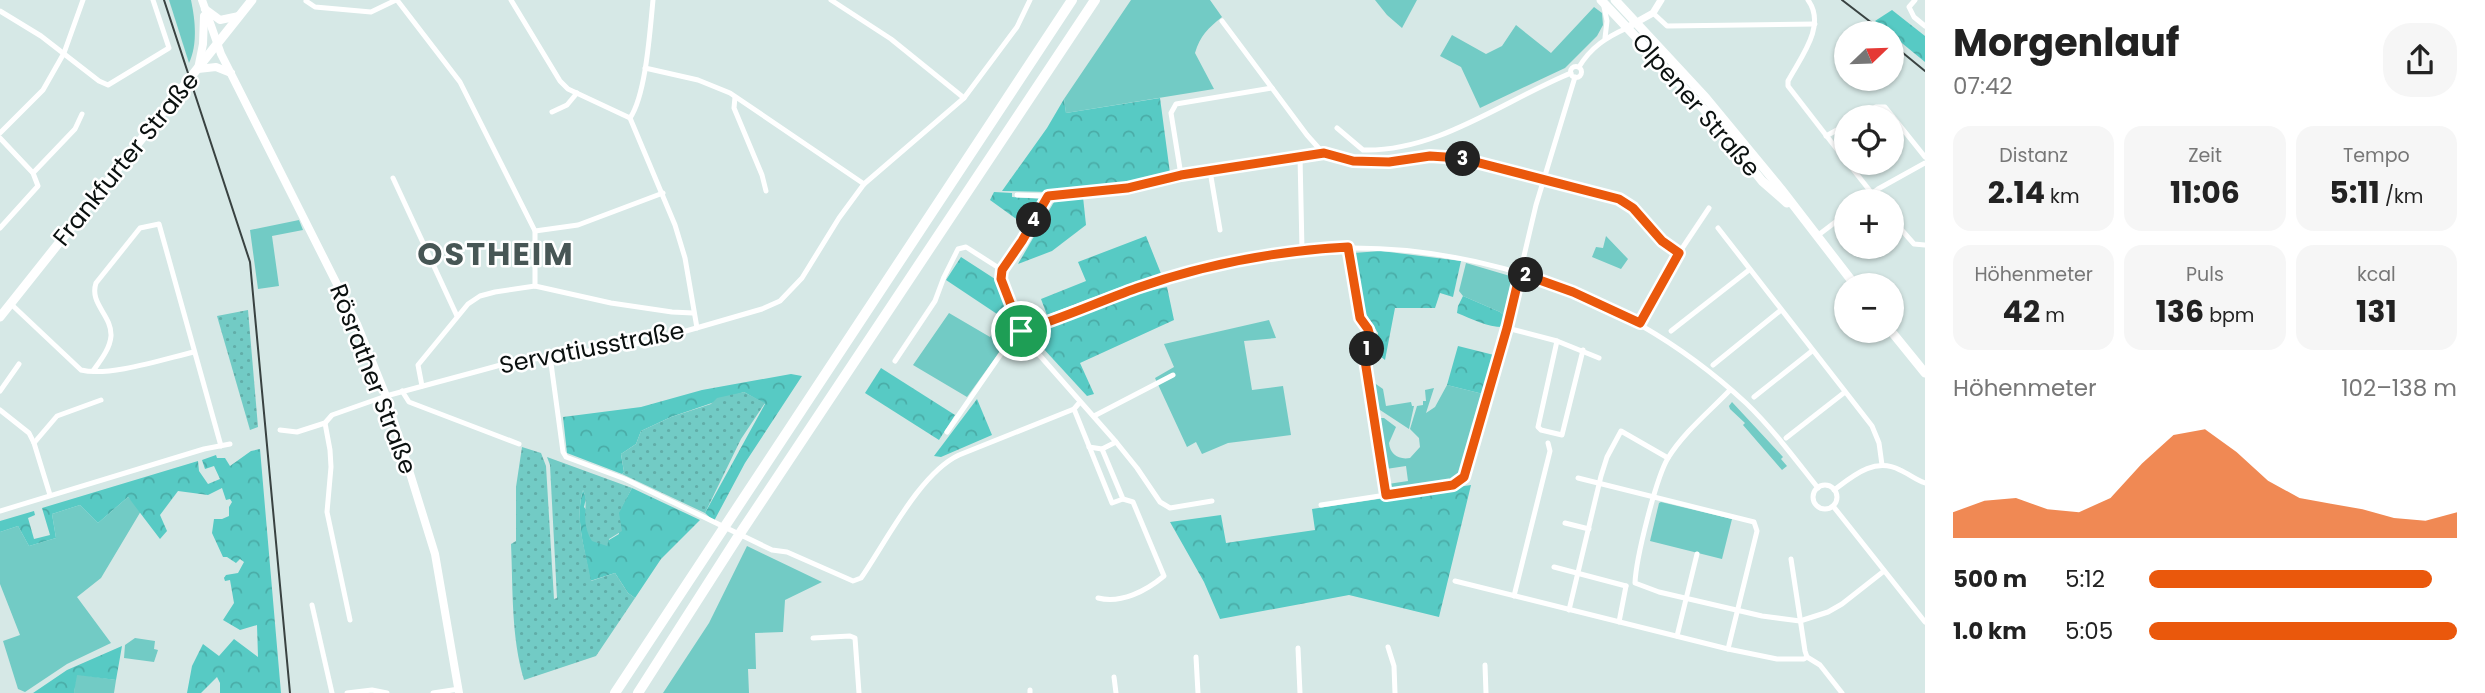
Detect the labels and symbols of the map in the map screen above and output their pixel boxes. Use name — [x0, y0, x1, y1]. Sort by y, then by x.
north arrow — [1834, 21, 1904, 91]
street label: Olpener Straße — [1625, 26, 1768, 184]
street label: Frankfurter Straße — [45, 65, 206, 253]
pin: 3 — [1446, 142, 1480, 176]
pin: 4 — [1016, 202, 1052, 238]
district label: OSTHEIM — [417, 231, 575, 276]
pin: 2 — [1508, 258, 1544, 292]
street label: Rösrather Straße — [322, 279, 425, 479]
pin — [991, 301, 1051, 361]
street label: Servatiusstraße — [497, 313, 687, 382]
pin: 1 — [1350, 332, 1384, 366]

